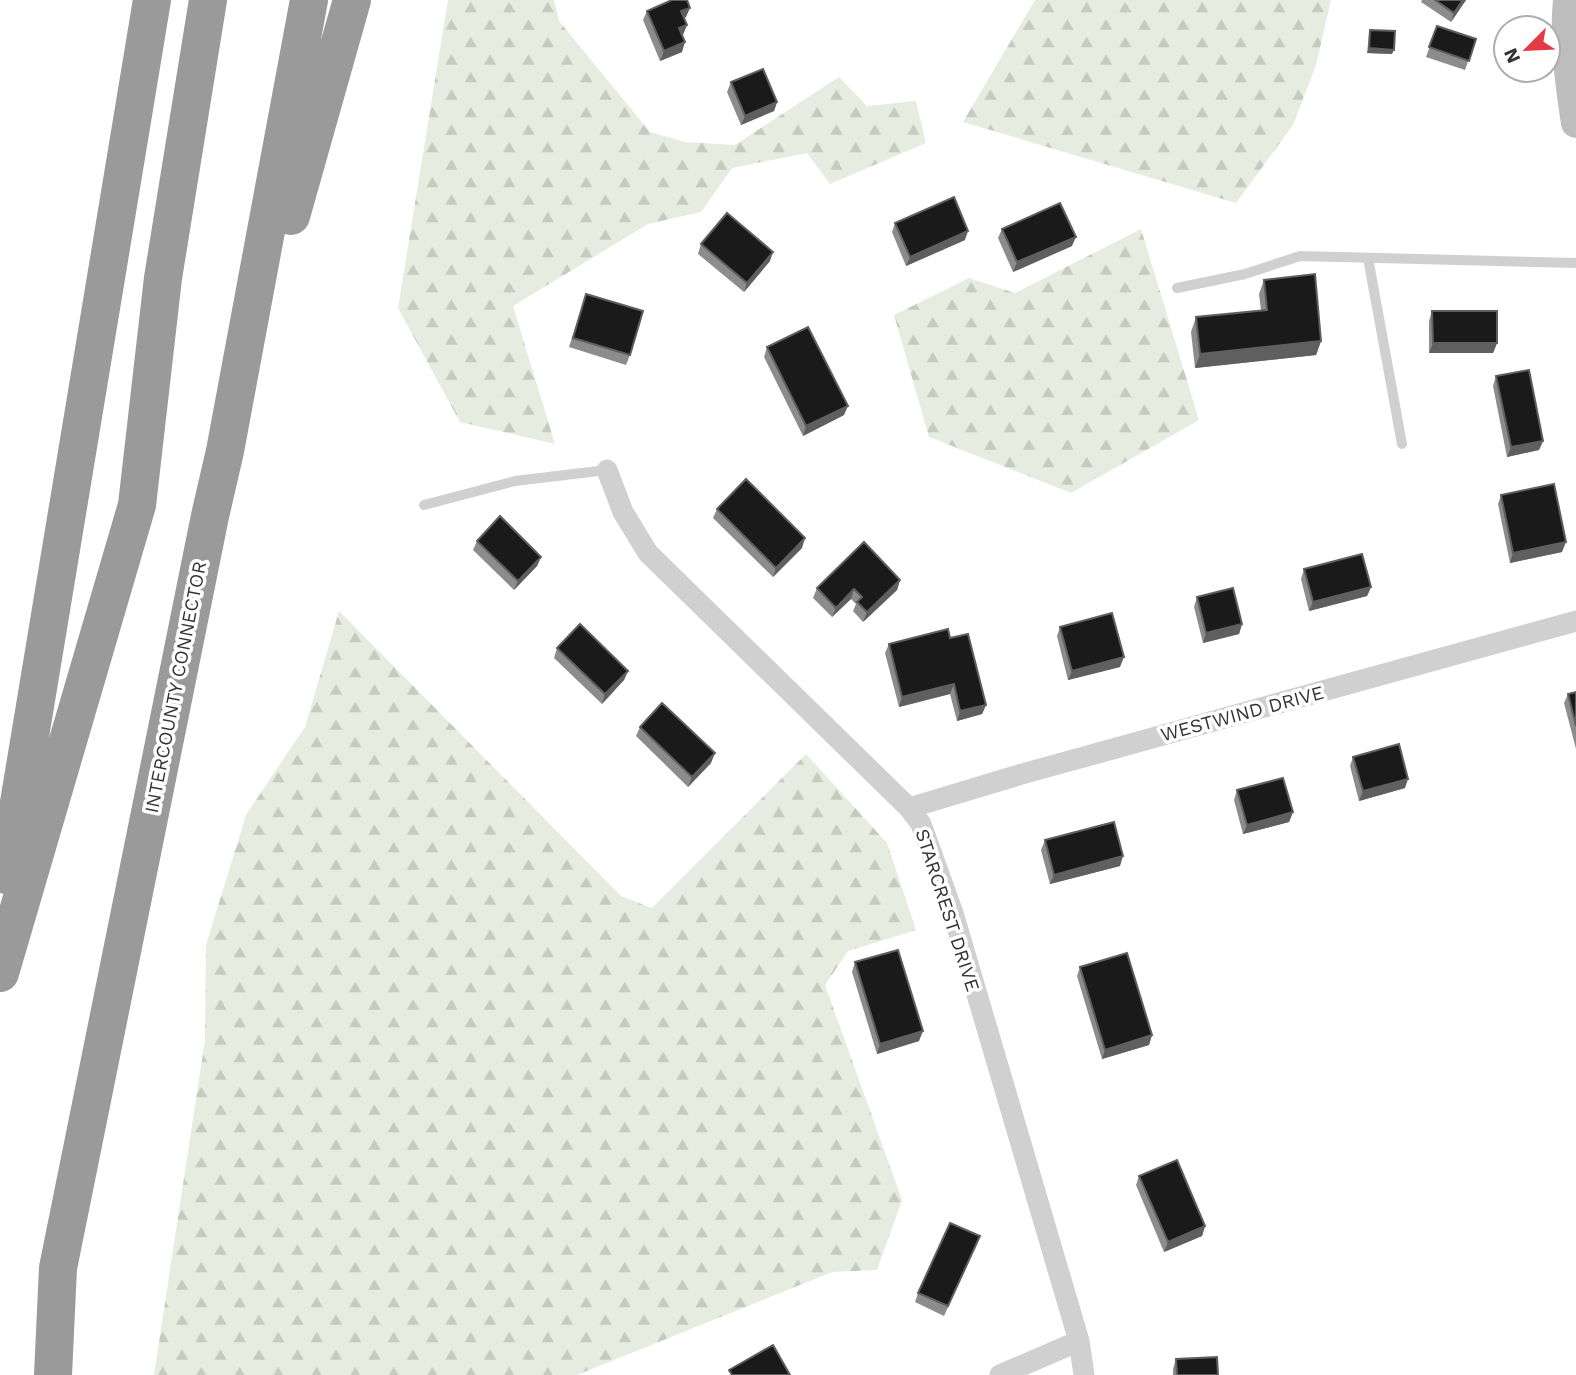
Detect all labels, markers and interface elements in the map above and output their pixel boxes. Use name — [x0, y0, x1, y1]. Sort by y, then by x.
north arrow — [1492, 14, 1562, 84]
text: N — [1499, 45, 1525, 67]
street label: INTERCOUNTY CONNECTOR — [140, 559, 211, 815]
street label: WESTWIND DRIVE — [1158, 681, 1326, 746]
street label: STARCREST DRIVE — [910, 826, 985, 994]

